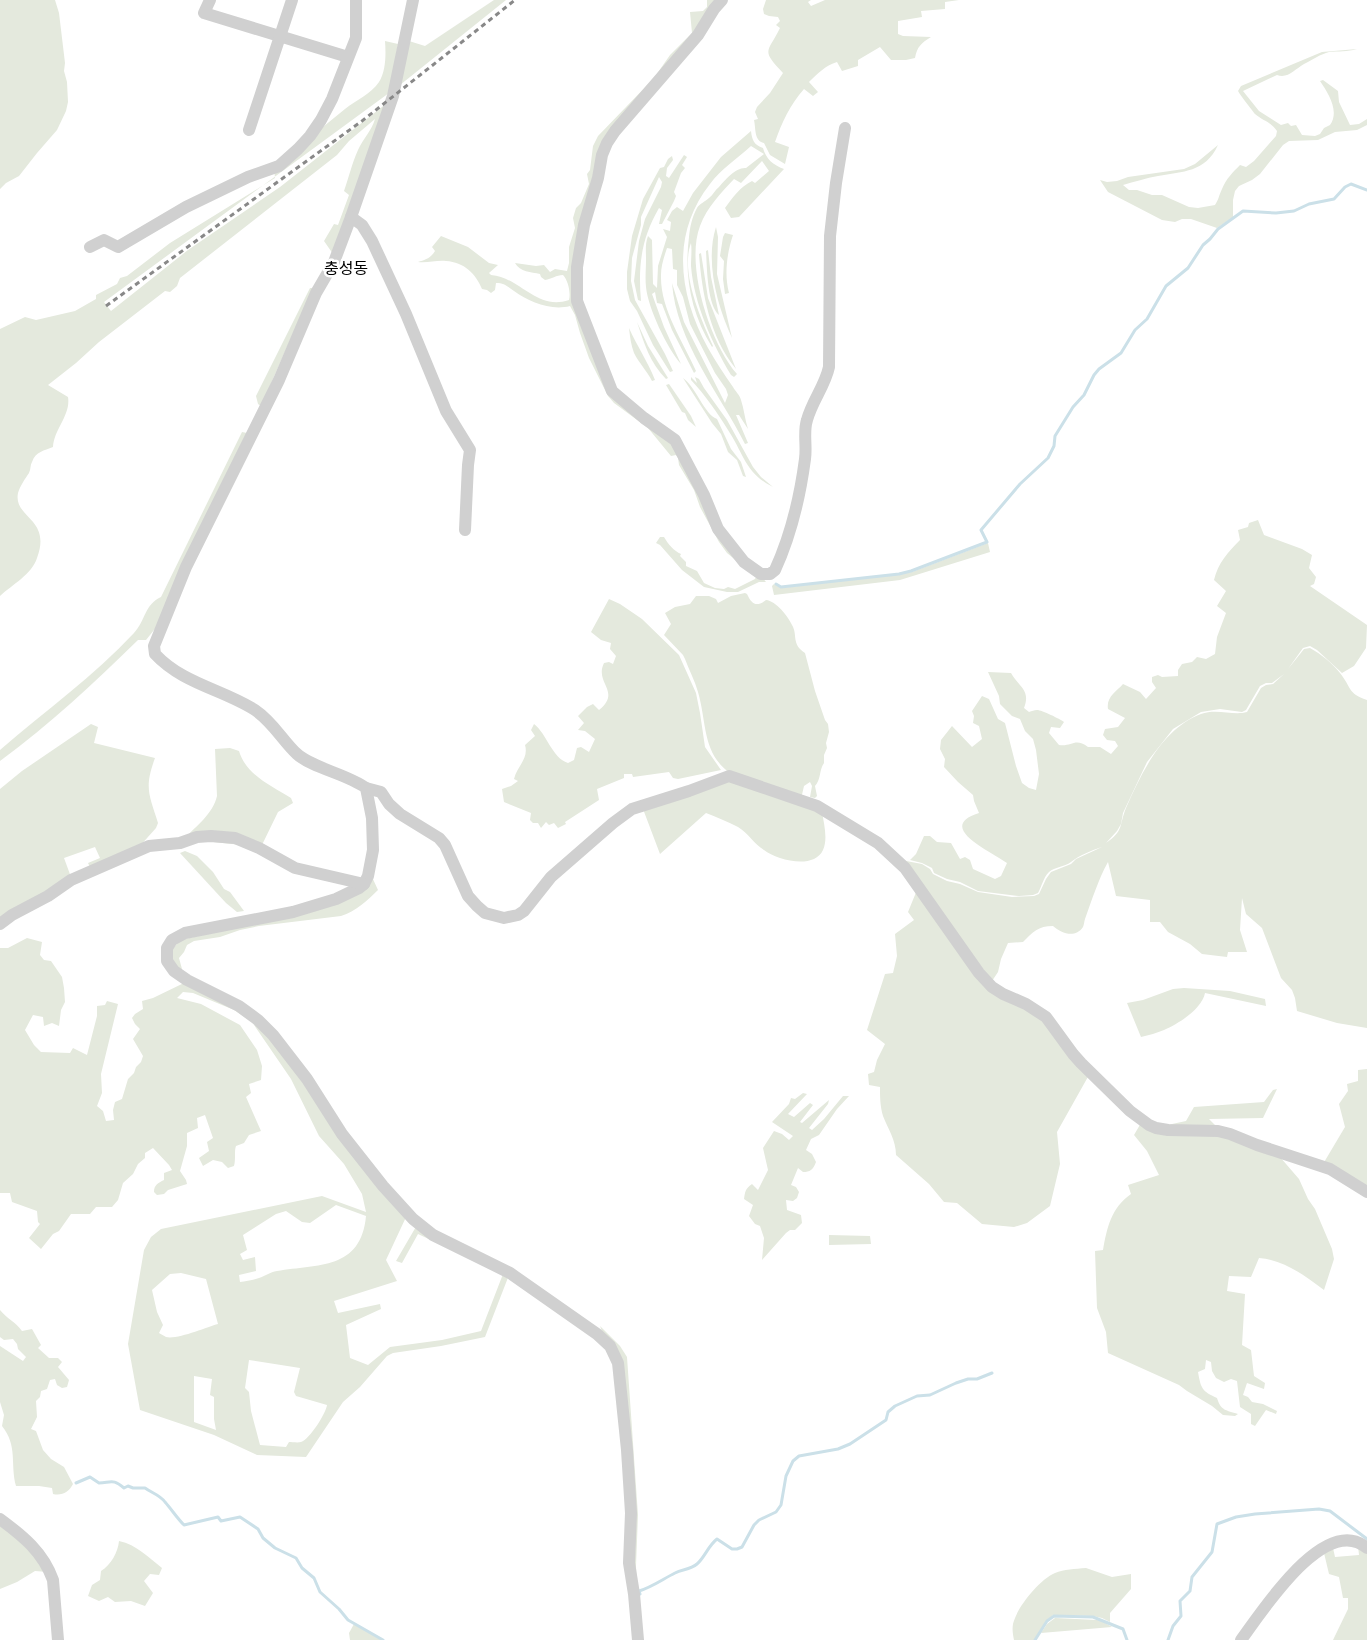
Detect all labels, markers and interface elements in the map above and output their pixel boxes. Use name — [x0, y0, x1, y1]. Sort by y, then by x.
district label: 충성동 — [324, 259, 368, 278]

